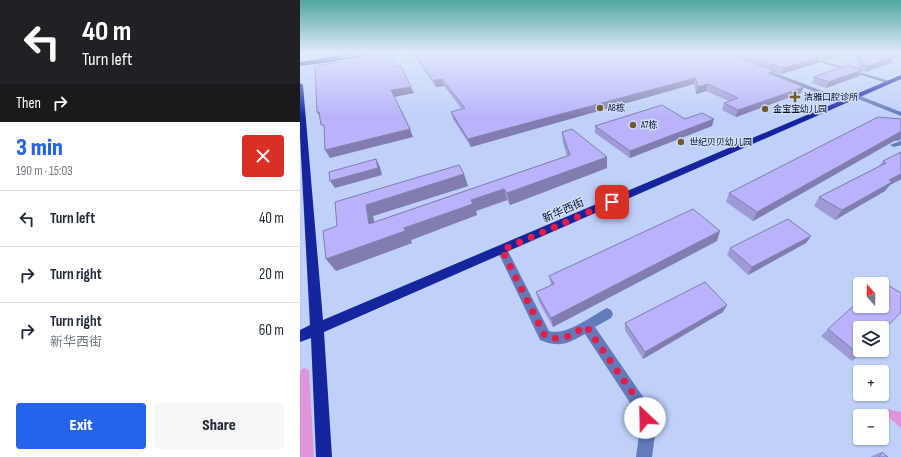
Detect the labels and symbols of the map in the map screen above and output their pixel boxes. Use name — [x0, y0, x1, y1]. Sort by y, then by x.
marker: 洁雅口腔诊所 — [789, 91, 801, 103]
place label: 洁雅口腔诊所 — [804, 92, 858, 103]
place label: A8栋 — [607, 102, 625, 114]
marker: A8栋 — [595, 103, 605, 113]
marker: 金宝宝幼儿园 — [760, 104, 770, 114]
place label: 金宝宝幼儿园 — [773, 104, 827, 115]
place label: A7栋 — [640, 119, 657, 131]
marker: A7栋 — [628, 120, 638, 130]
marker: 世纪贝贝幼儿园 — [676, 137, 686, 147]
place label: 世纪贝贝幼儿园 — [689, 137, 752, 148]
pin — [595, 185, 629, 219]
street label: 新华西街 — [540, 196, 586, 225]
north arrow — [853, 277, 889, 313]
position arrow — [624, 397, 666, 439]

